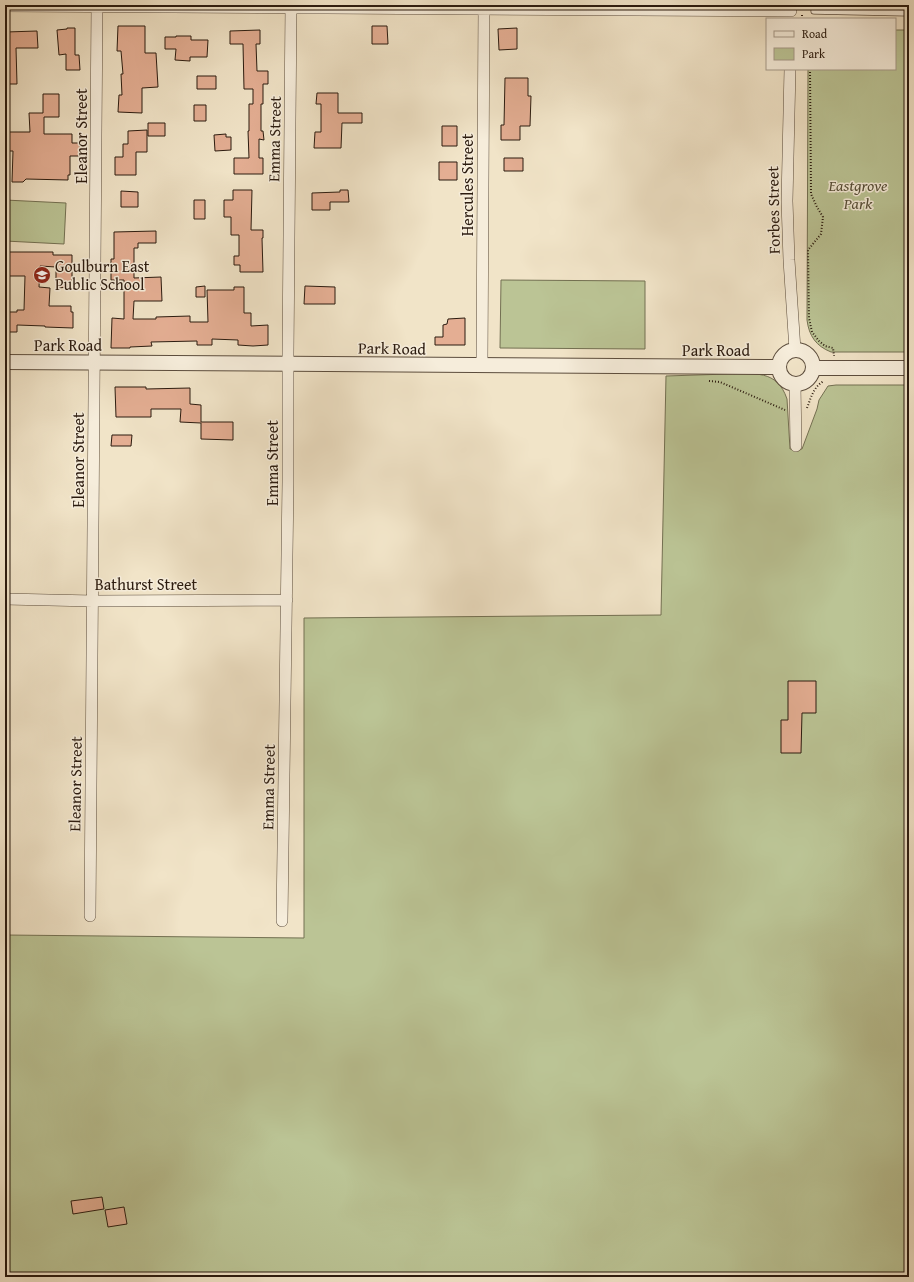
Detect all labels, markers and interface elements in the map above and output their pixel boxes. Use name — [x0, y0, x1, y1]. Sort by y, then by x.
legend — [766, 18, 896, 70]
text: Road — [802, 25, 828, 42]
text: Park — [802, 45, 826, 62]
street label: Eleanor Street — [69, 88, 93, 184]
street label: Emma Street — [261, 96, 287, 182]
street label: Hercules Street — [455, 133, 479, 236]
street label: Forbes Street — [760, 165, 786, 254]
park label: Eastgrove Park — [828, 173, 888, 215]
place label: Goulburn East Public School — [55, 254, 150, 296]
school or university icon: Goulburn East Public School — [32, 265, 52, 285]
street label: Park Road — [34, 333, 102, 357]
street label: Park Road — [358, 335, 427, 361]
street label: Park Road — [682, 338, 750, 362]
street label: Eleanor Street — [66, 412, 90, 508]
street label: Emma Street — [260, 420, 284, 506]
street label: Bathurst Street — [95, 572, 198, 596]
street label: Eleanor Street — [62, 736, 88, 832]
street label: Emma Street — [255, 744, 281, 830]

